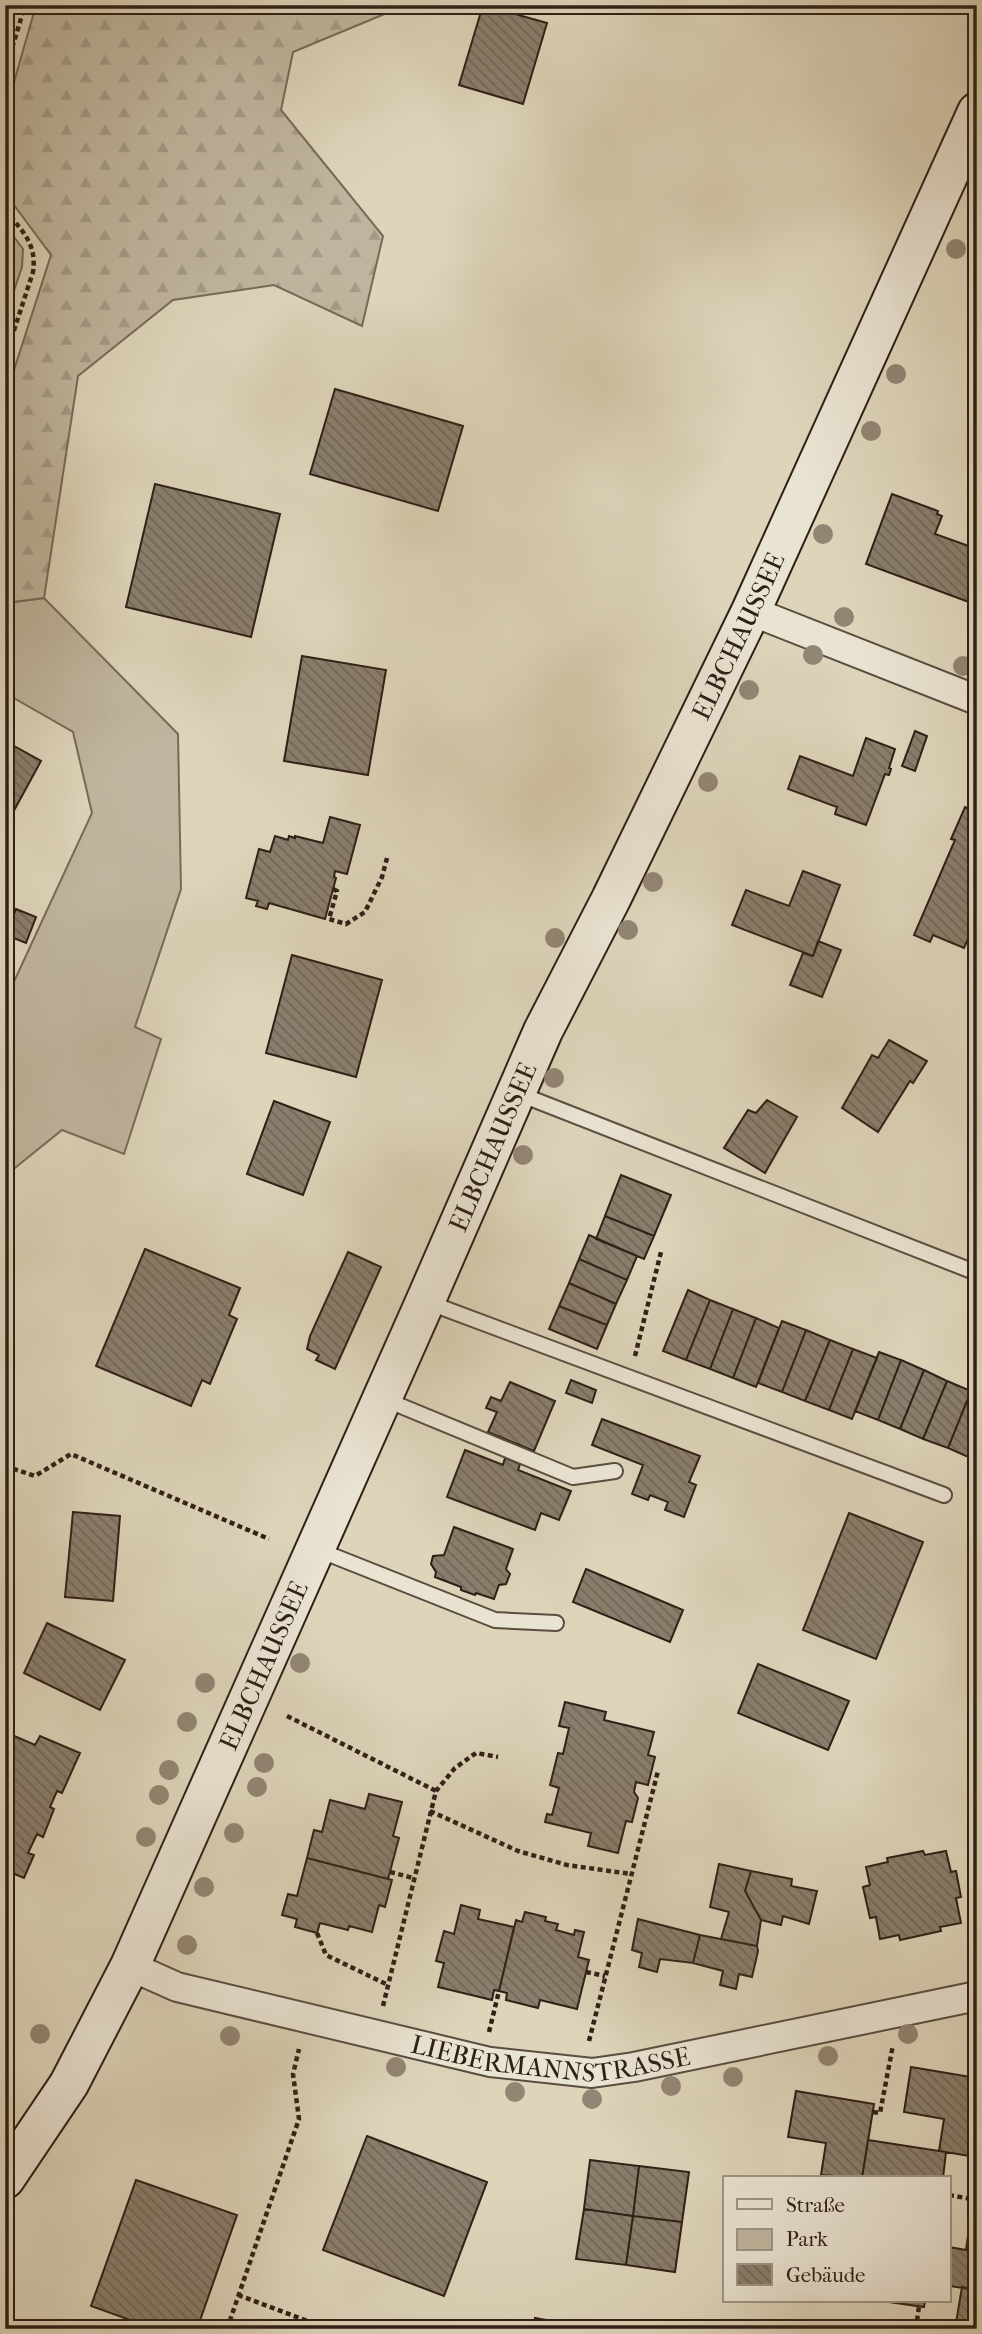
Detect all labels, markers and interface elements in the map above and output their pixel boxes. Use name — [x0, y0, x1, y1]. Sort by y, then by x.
street label: ELBCHAUSSEE — [685, 548, 791, 725]
street label: ELBCHAUSSEE — [442, 1057, 543, 1236]
street label: ELBCHAUSSEE — [212, 1576, 315, 1755]
street label: LIEBERMANNSTRASSE — [408, 2028, 693, 2089]
legend — [723, 2176, 950, 2302]
text: Straße — [786, 2193, 845, 2217]
text: Park — [786, 2227, 828, 2251]
text: Gebäude — [786, 2263, 866, 2287]

